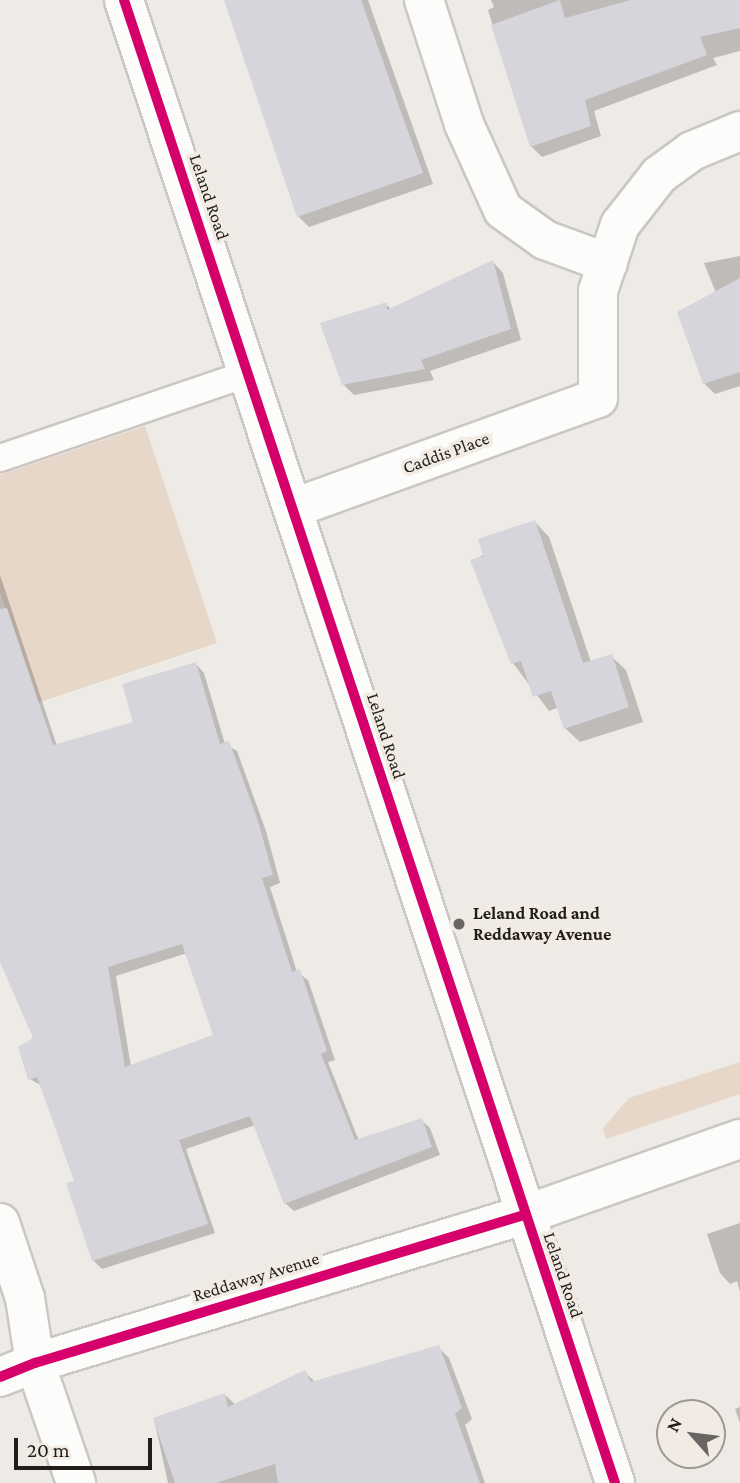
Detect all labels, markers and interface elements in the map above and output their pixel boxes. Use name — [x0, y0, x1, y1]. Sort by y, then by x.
street label: Leland Road — [184, 151, 234, 243]
street label: Caddis Place — [400, 427, 492, 479]
street label: Leland Road — [362, 690, 410, 782]
place label: Leland Road and Reddaway Avenue — [473, 903, 611, 946]
marker: Leland Road and Reddaway Avenue — [451, 916, 467, 932]
street label: Leland Road — [538, 1229, 588, 1321]
street label: Reddaway Avenue — [190, 1248, 322, 1306]
north arrow — [656, 1399, 726, 1469]
text: N — [661, 1414, 686, 1436]
scale bar — [18, 1424, 156, 1468]
text: 20 m — [27, 1438, 70, 1462]

